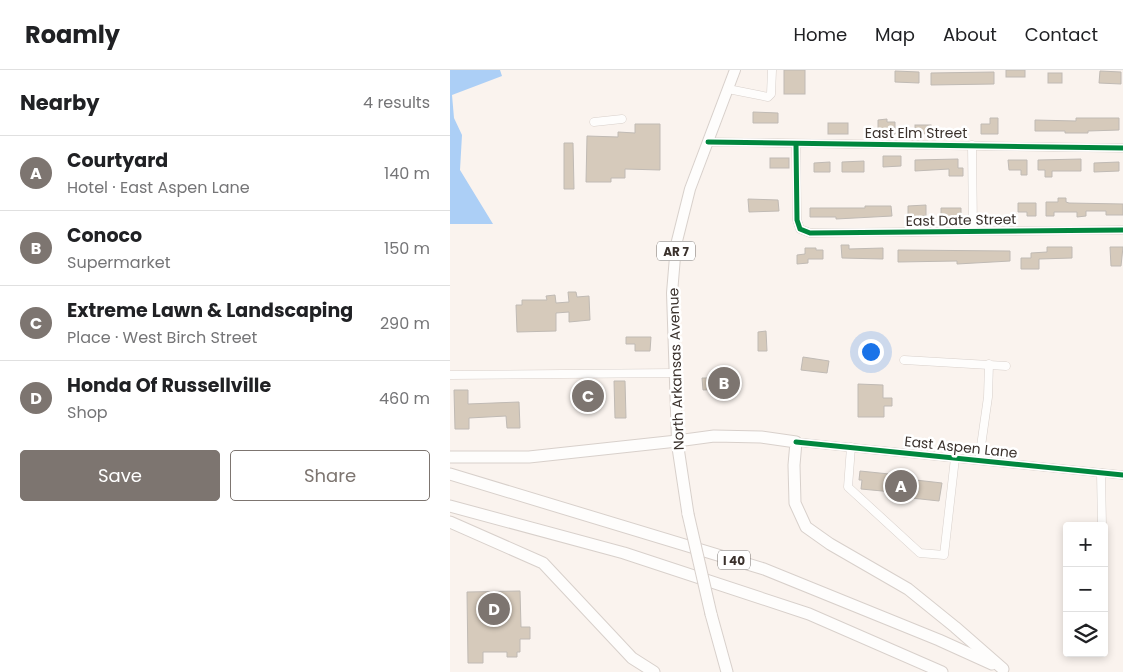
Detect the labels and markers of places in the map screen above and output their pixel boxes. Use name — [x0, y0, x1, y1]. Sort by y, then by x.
pin: B — [708, 364, 740, 402]
pin: C — [572, 377, 604, 415]
pin: A — [885, 467, 917, 505]
pin: D — [478, 590, 510, 628]

